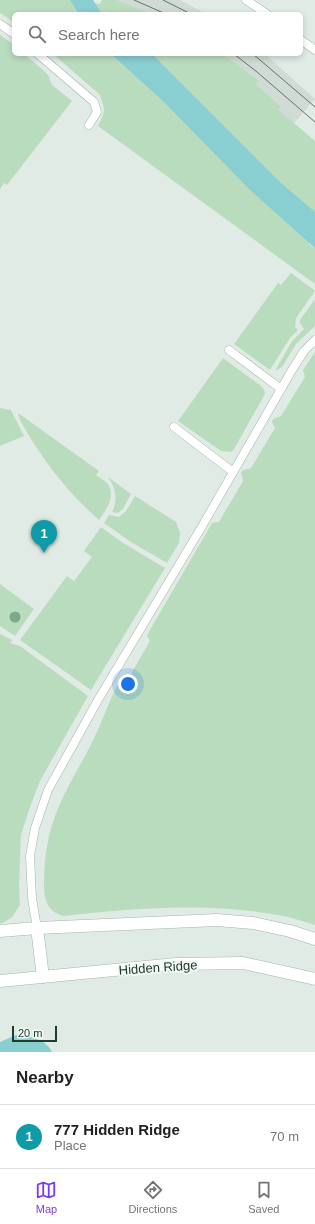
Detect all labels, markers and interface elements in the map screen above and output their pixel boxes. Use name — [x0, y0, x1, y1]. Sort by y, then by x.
search box — [12, 12, 303, 56]
icon: search — [26, 23, 48, 45]
text: Search here — [58, 26, 140, 43]
pin: 1 — [31, 520, 57, 553]
your location — [118, 674, 138, 694]
street label: Hidden Ridge — [118, 957, 198, 978]
scale bar — [12, 1024, 57, 1043]
text: 20 m — [18, 1027, 42, 1039]
text: Nearby — [16, 1068, 74, 1087]
text: 777 Hidden Ridge — [54, 1121, 180, 1138]
text: 1 — [25, 1129, 33, 1144]
text: 70 m — [270, 1129, 299, 1144]
text: Place — [54, 1138, 87, 1153]
tab: Map — [35, 1179, 57, 1215]
tab: Directions — [128, 1179, 177, 1215]
tab: Saved — [248, 1179, 279, 1215]

